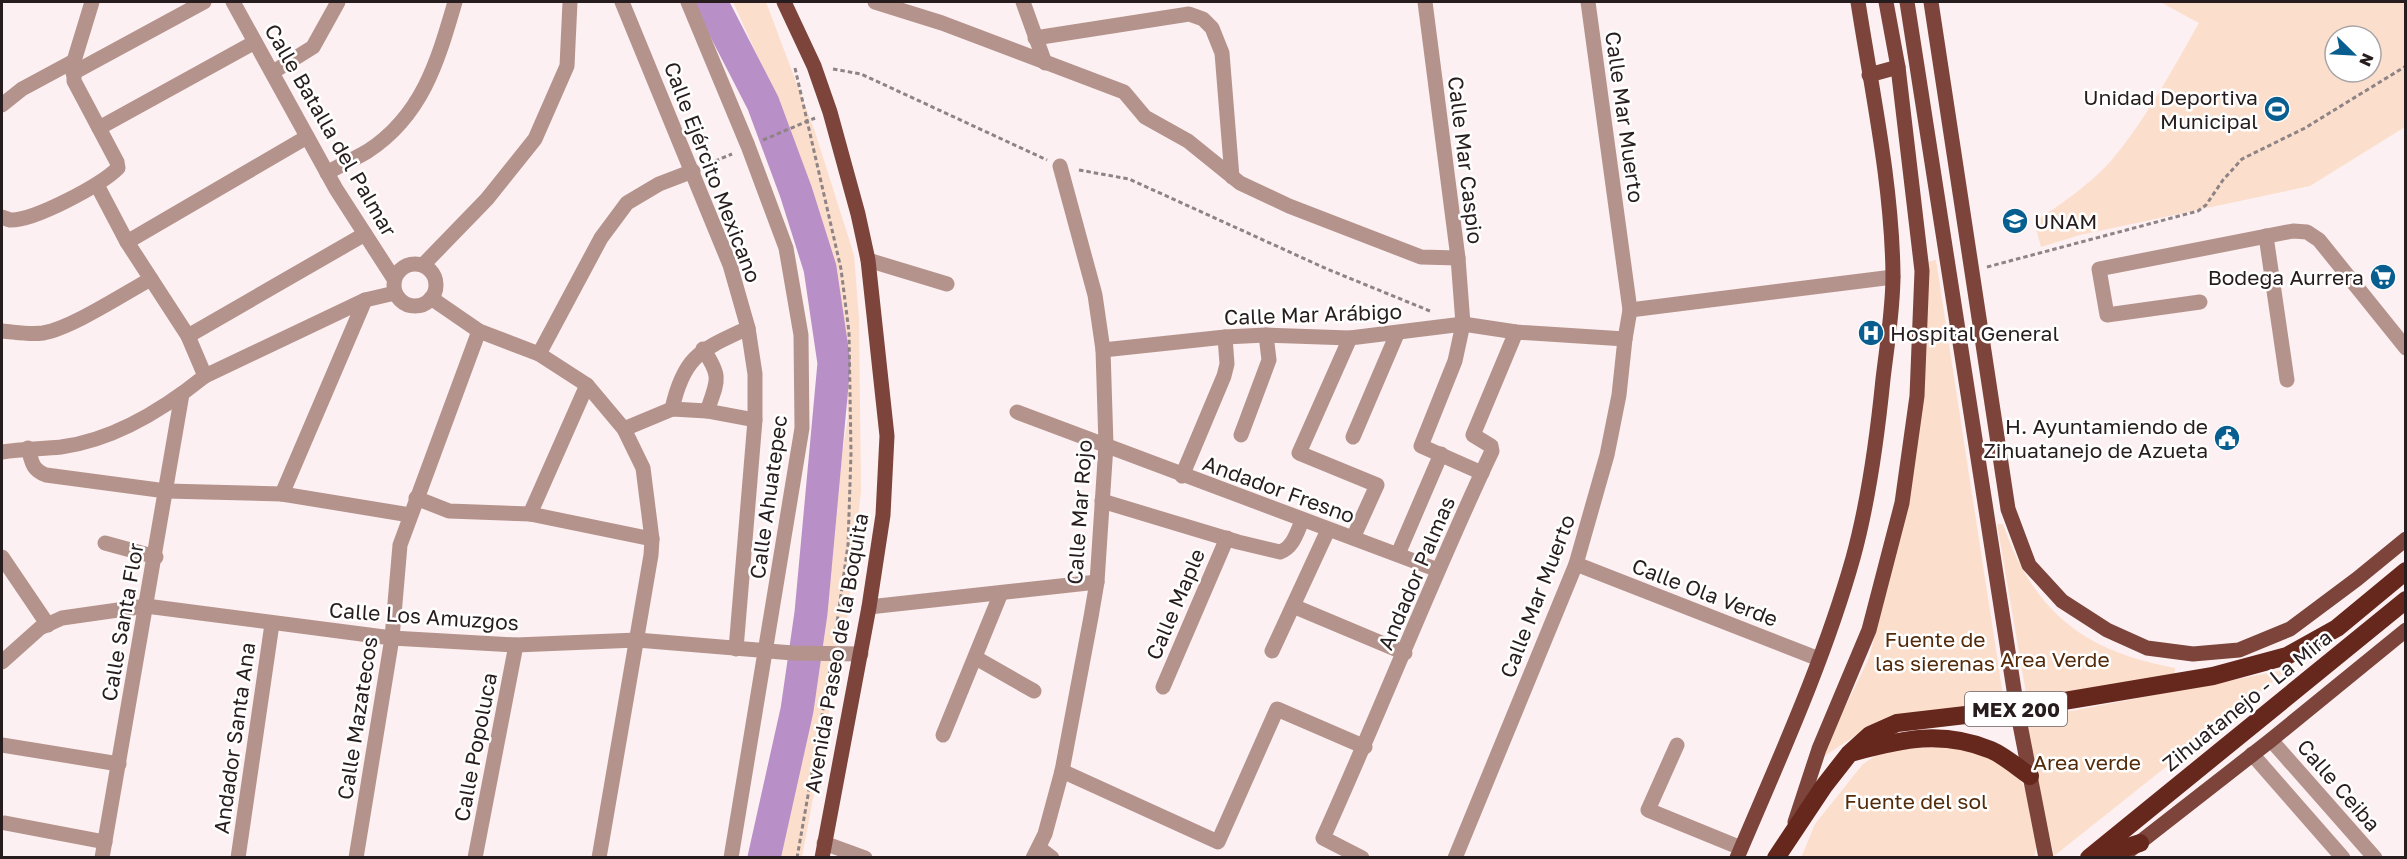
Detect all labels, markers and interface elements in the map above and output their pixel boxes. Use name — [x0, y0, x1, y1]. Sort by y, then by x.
street label: Calle Batalla del Palmar — [259, 19, 403, 241]
north arrow — [2323, 24, 2383, 84]
street label: Calle Mar Muerto — [1600, 30, 1650, 204]
text: N — [2355, 50, 2378, 70]
street label: Calle Ejército Mexicano — [659, 58, 767, 286]
street label: Calle Mar Caspio — [1443, 75, 1489, 245]
place label: Unidad Deportiva Municipal — [2083, 84, 2258, 134]
sports icon: Unidad Deportiva Municipal — [2262, 94, 2292, 124]
school or university icon: UNAM — [2000, 206, 2030, 236]
place label: UNAM — [2034, 208, 2097, 234]
supermarket icon: Bodega Aurrera — [2368, 262, 2398, 292]
place label: Bodega Aurrera — [2208, 264, 2364, 290]
street label: Calle Mar Arábigo — [1224, 298, 1402, 330]
hospital icon: Hospital General — [1856, 318, 1886, 348]
place label: Hospital General — [1890, 320, 2059, 346]
street label: Calle Ahuatepec — [744, 413, 792, 581]
place label: H. Ayuntamiendo de Zihuatanejo de Azueta — [1983, 413, 2208, 463]
public building icon: H. Ayuntamiendo de Zihuatanejo de Azueta — [2212, 423, 2242, 453]
street label: Calle Mar Rojo — [1061, 439, 1097, 585]
street label: Andador Fresno — [1199, 449, 1359, 529]
street label: Andador Palmas — [1372, 492, 1460, 654]
street label: Avenida Paseo de la Boquita — [799, 511, 873, 795]
street label: Calle Mar Muerto — [1494, 511, 1580, 681]
street label: Calle Santa Flor — [95, 541, 149, 703]
street label: Calle Maple — [1140, 544, 1210, 664]
street label: Calle Ola Verde — [1628, 552, 1782, 632]
street label: Calle Los Amuzgos — [328, 596, 520, 636]
street label: Zihuatanejo - La Mira — [2157, 624, 2337, 776]
park label: Fuente de las sierenas — [1875, 626, 1995, 676]
street label: Calle Mazatecos — [331, 635, 383, 801]
street label: Andador Santa Ana — [208, 641, 260, 835]
park label: Area Verde — [2000, 646, 2110, 672]
street label: Calle Popoluca — [448, 670, 502, 824]
road number: MEX 200 — [1965, 692, 2067, 726]
street label: Calle Ceiba — [2292, 734, 2386, 836]
park label: Area verde — [2033, 749, 2141, 775]
park label: Fuente del sol — [1844, 788, 1988, 814]

